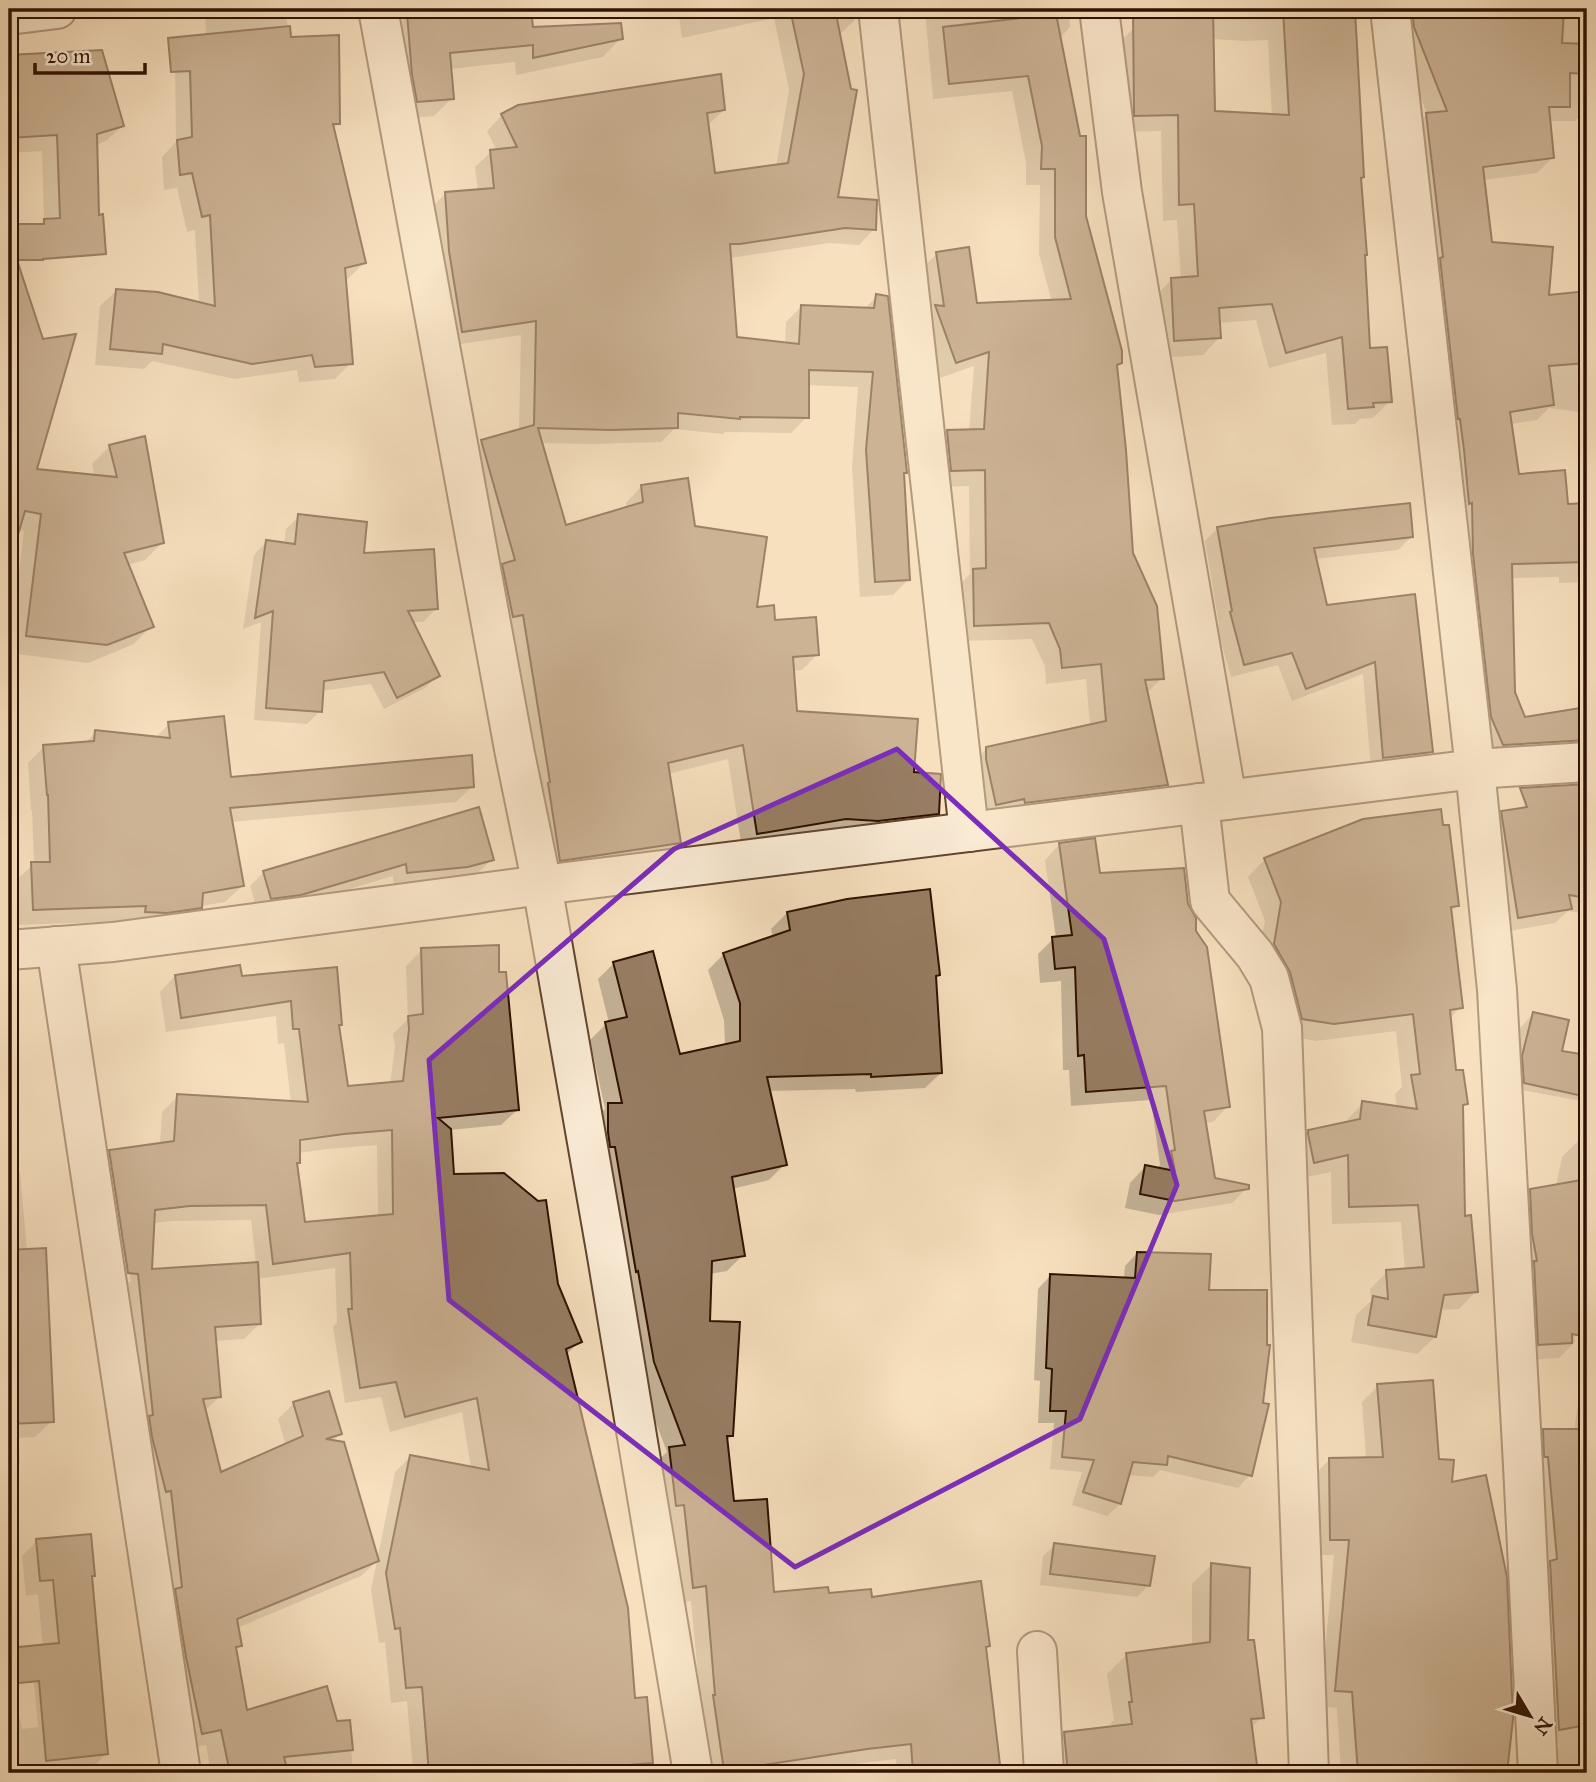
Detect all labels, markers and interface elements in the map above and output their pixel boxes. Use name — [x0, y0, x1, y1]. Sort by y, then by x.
scale bar — [35, 32, 145, 76]
text: 20 m — [46, 43, 91, 69]
north arrow — [1494, 1680, 1564, 1750]
text: N — [1529, 1713, 1557, 1740]

